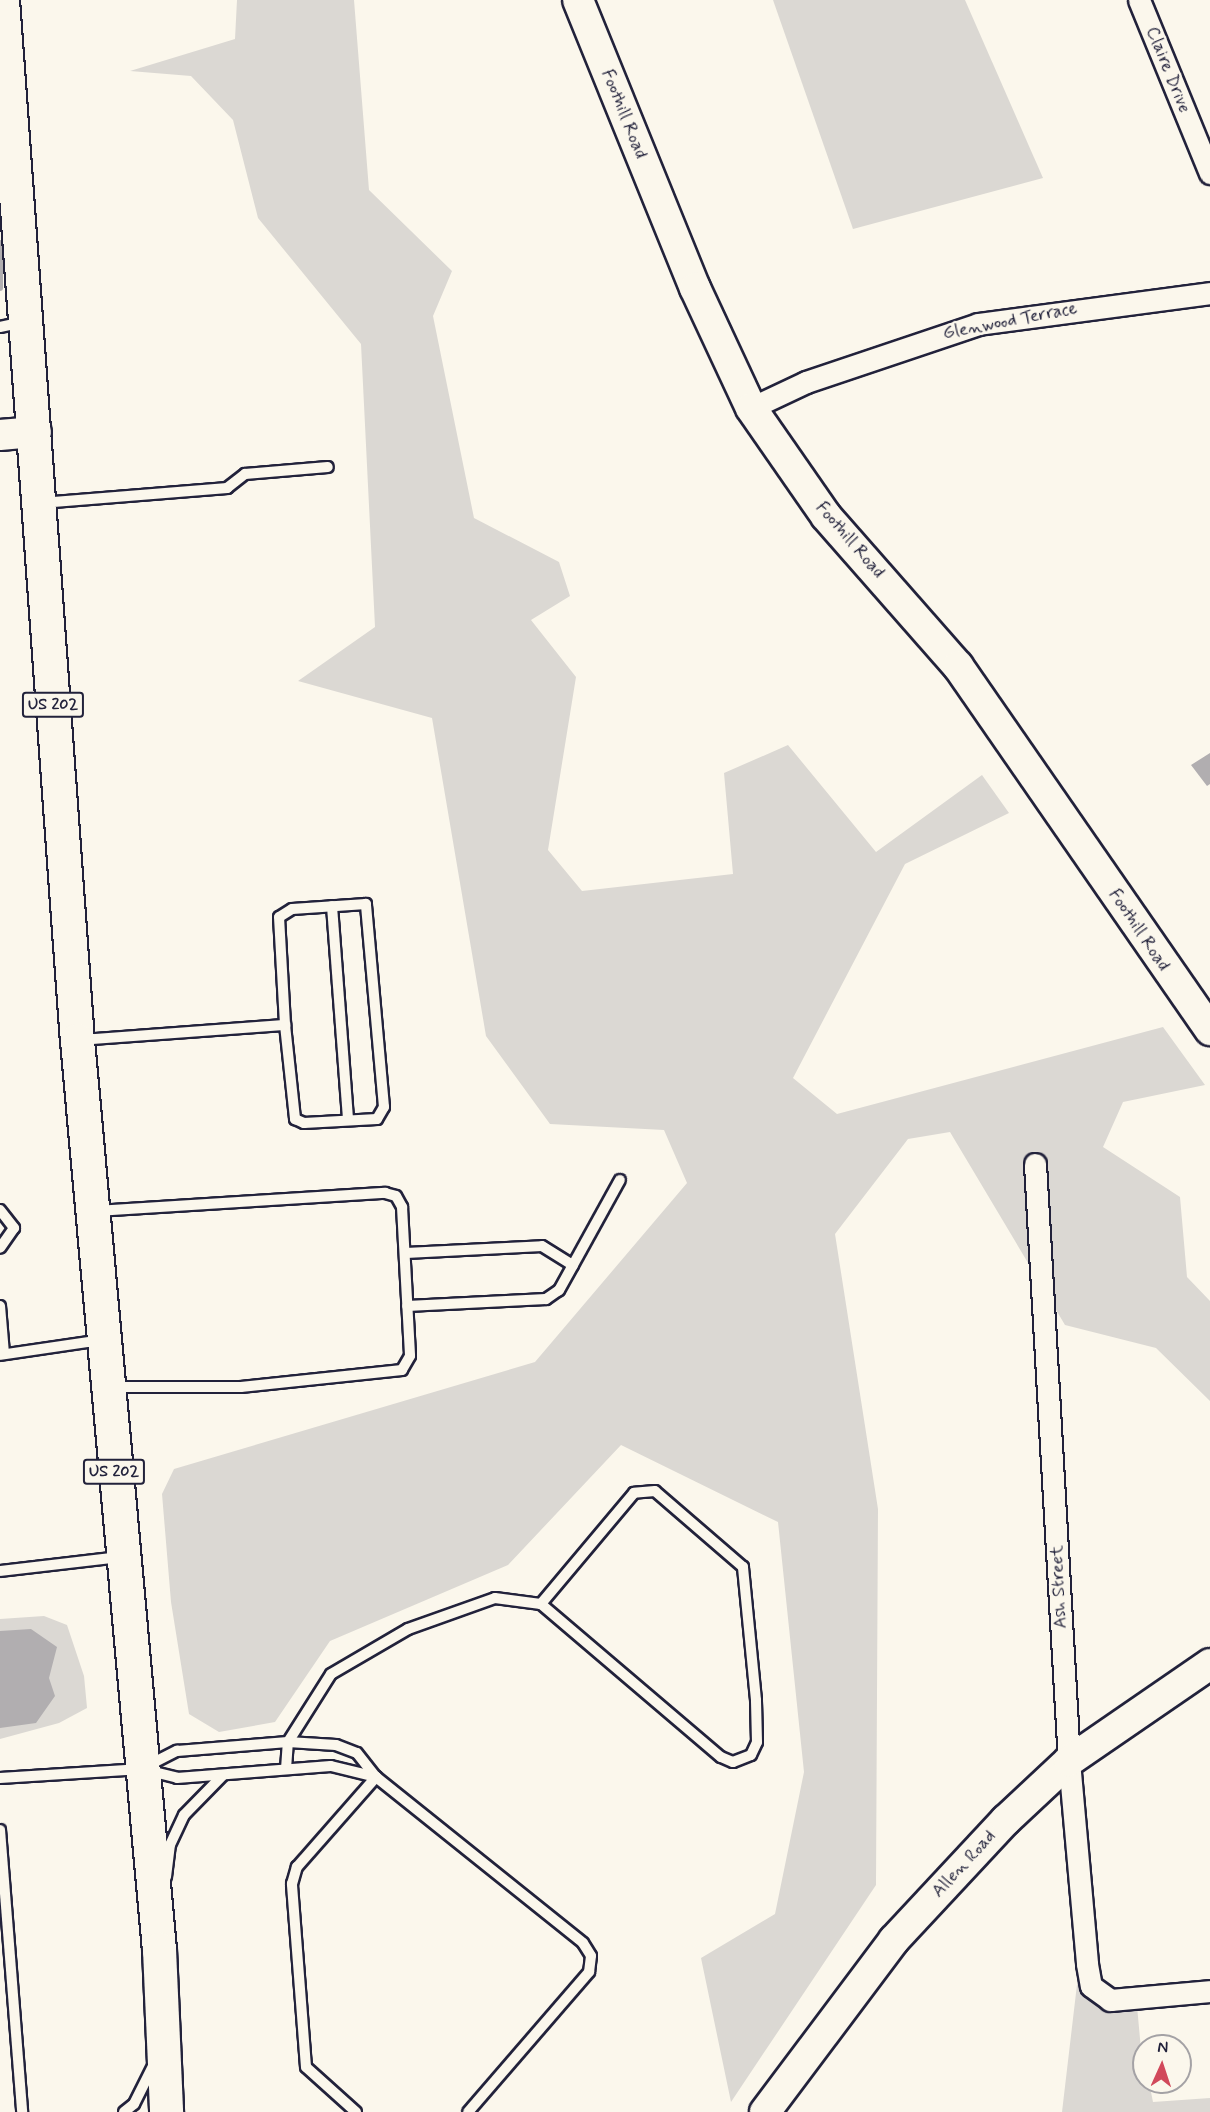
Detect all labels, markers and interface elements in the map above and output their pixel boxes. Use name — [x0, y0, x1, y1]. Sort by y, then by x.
street label: Claire Drive — [1141, 24, 1195, 116]
street label: Foothill Road — [597, 67, 651, 161]
street label: Glenwood Terrace — [942, 297, 1078, 345]
street label: Foothill Road — [811, 498, 889, 582]
road number: US 202 — [22, 692, 84, 718]
street label: Foothill Road — [1104, 885, 1174, 975]
road number: US 202 — [82, 1459, 146, 1485]
street label: Ash Street — [1046, 1545, 1072, 1629]
street label: Allen Road — [927, 1826, 1001, 1902]
north arrow — [1132, 2034, 1192, 2094]
text: N — [1157, 2037, 1169, 2058]

